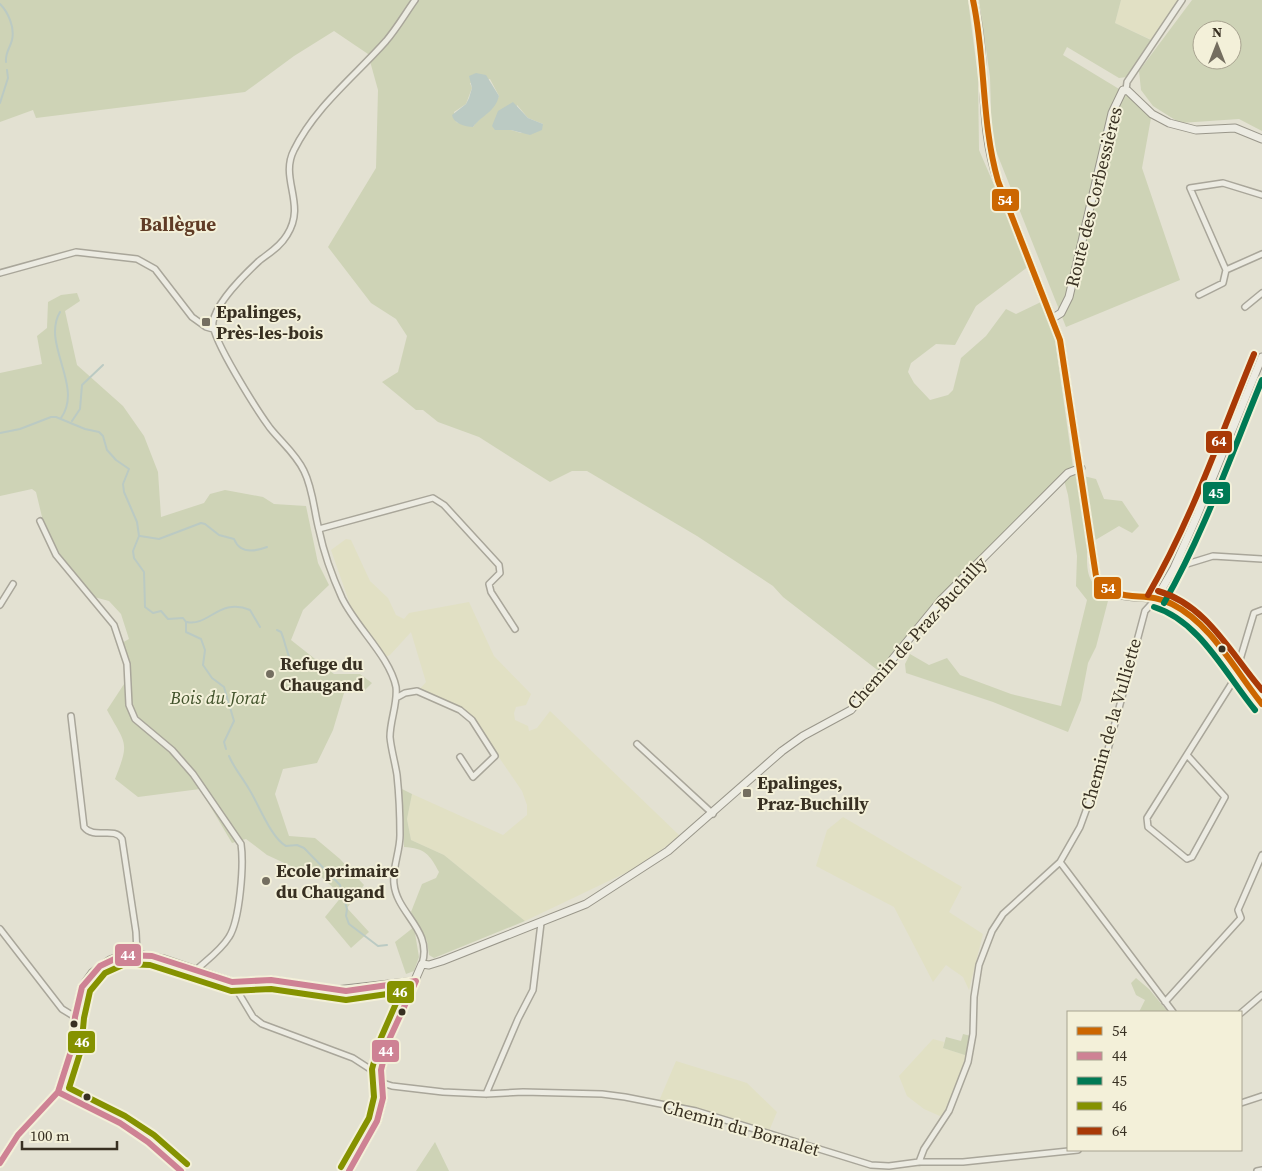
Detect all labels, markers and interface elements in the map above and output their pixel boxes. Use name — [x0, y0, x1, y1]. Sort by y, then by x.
north arrow — [1192, 20, 1242, 70]
text: N — [1212, 22, 1222, 42]
street label: Route des Corbessières — [1059, 104, 1128, 290]
line badge: 54 — [991, 188, 1020, 212]
text: 54 — [997, 190, 1013, 210]
district label: Ballègue — [140, 211, 216, 237]
place label: Epalinges, Près-les-bois — [216, 299, 323, 345]
marker: Epalinges, Près-les-bois — [200, 316, 212, 328]
line badge: 64 — [1205, 430, 1233, 454]
text: 64 — [1211, 431, 1227, 451]
line badge: 45 — [1202, 481, 1231, 505]
text: 45 — [1208, 483, 1224, 503]
street label: Chemin de Praz-Buchilly — [841, 550, 993, 715]
line badge: 54 — [1093, 576, 1122, 600]
text: 54 — [1100, 578, 1116, 598]
street label: Chemin de la Vulliette — [1074, 635, 1147, 813]
unlabelled marker — [1217, 644, 1227, 654]
place label: Refuge du Chaugand — [280, 651, 364, 697]
marker: Refuge du Chaugand — [264, 668, 276, 680]
park label: Bois du Jorat — [169, 685, 267, 710]
place label: Epalinges, Praz-Buchilly — [757, 770, 869, 816]
marker: Epalinges, Praz-Buchilly — [741, 787, 753, 799]
place label: Ecole primaire du Chaugand — [276, 858, 399, 904]
marker: Ecole primaire du Chaugand — [260, 875, 272, 887]
line badge: 44 — [114, 943, 142, 967]
text: 44 — [120, 945, 136, 965]
line badge: 46 — [386, 980, 415, 1004]
text: 46 — [392, 982, 408, 1002]
unlabelled marker — [397, 1007, 407, 1017]
legend — [1067, 1011, 1242, 1151]
unlabelled marker — [69, 1019, 79, 1029]
text: 54 — [1112, 1020, 1128, 1041]
line badge: 46 — [67, 1030, 96, 1054]
text: 46 — [74, 1032, 90, 1052]
line badge: 44 — [371, 1039, 400, 1063]
text: 44 — [378, 1041, 394, 1061]
text: 44 — [1112, 1045, 1128, 1066]
text: 45 — [1112, 1070, 1127, 1091]
unlabelled marker — [82, 1092, 92, 1102]
street label: Chemin du Bornalet — [660, 1093, 823, 1162]
text: 46 — [1112, 1095, 1127, 1116]
scale bar — [22, 1118, 118, 1150]
text: 64 — [1112, 1120, 1128, 1141]
text: 100 m — [30, 1125, 70, 1146]

